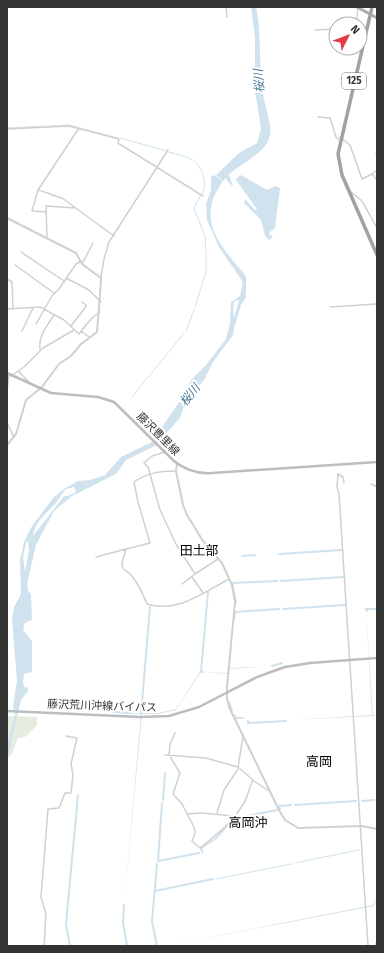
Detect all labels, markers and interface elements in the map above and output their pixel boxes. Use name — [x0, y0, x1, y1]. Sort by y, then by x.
north arrow — [328, 16, 368, 56]
text: N — [348, 23, 362, 37]
water label: 桜川 — [251, 66, 267, 94]
road number: 125 — [342, 73, 366, 89]
water label: 桜川 — [177, 380, 204, 409]
street label: 藤沢豊里線 — [134, 410, 182, 458]
district label: 田土部 — [179, 543, 219, 558]
street label: 藤沢荒川沖線バイパス — [47, 698, 157, 714]
district label: 高岡 — [306, 754, 332, 769]
district label: 高岡沖 — [228, 815, 268, 830]

